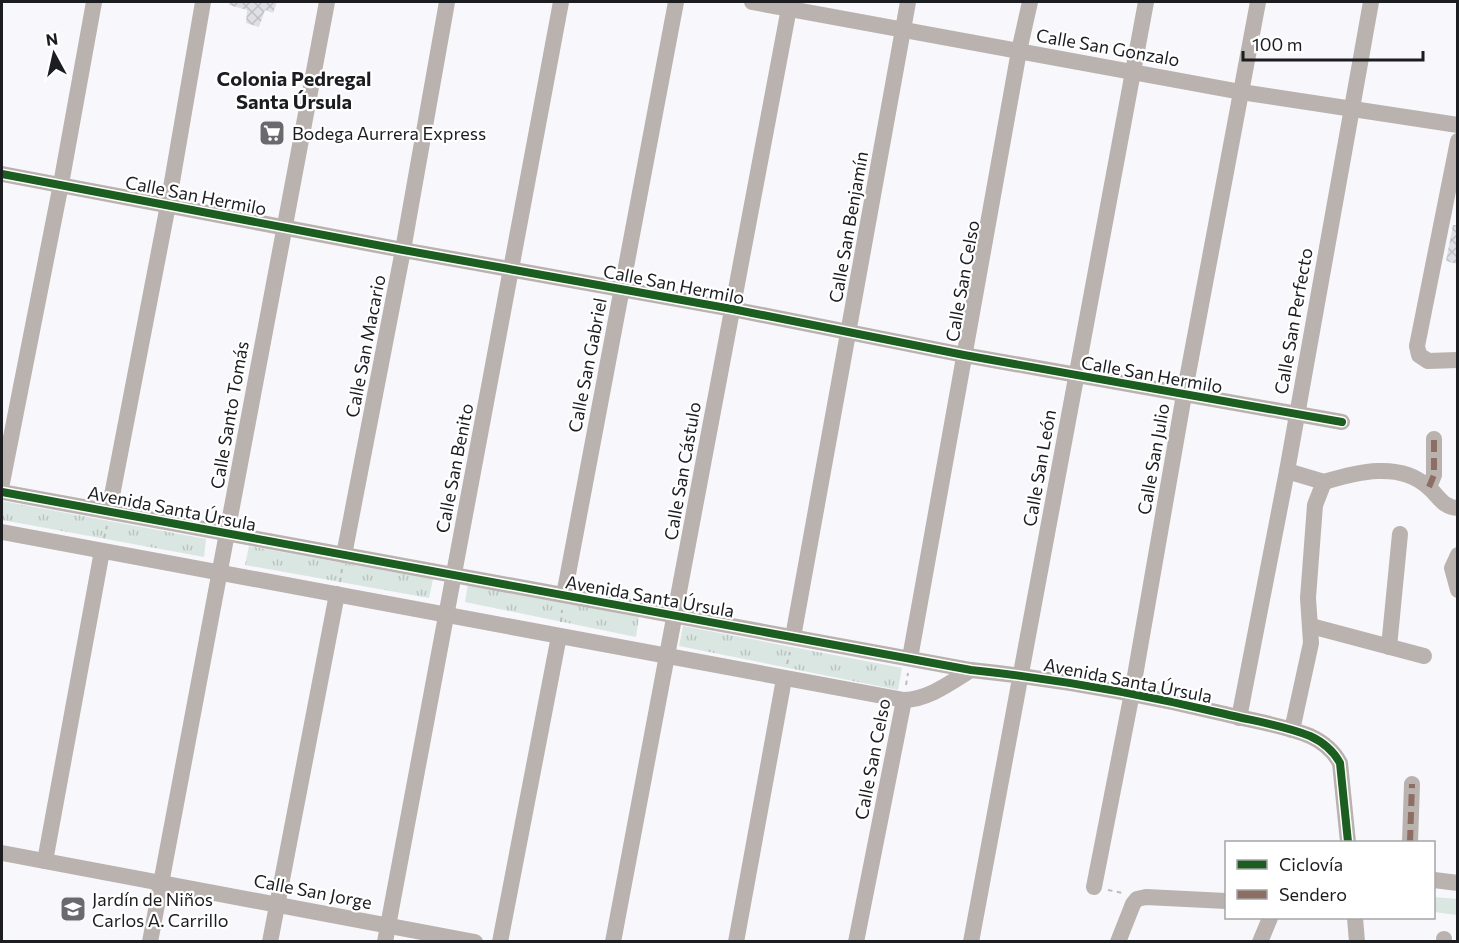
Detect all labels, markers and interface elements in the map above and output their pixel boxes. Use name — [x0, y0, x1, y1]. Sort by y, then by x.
north arrow — [24, 24, 84, 84]
street label: Calle San Gonzalo — [1034, 24, 1182, 70]
scale bar — [1243, 24, 1423, 62]
text: N — [45, 28, 59, 49]
text: 100 m — [1252, 33, 1302, 55]
district label: Colonia Pedregal Santa Úrsula — [217, 66, 371, 113]
supermarket icon: Bodega Aurrera Express — [257, 118, 287, 148]
place label: Bodega Aurrera Express — [292, 122, 486, 144]
street label: Calle San Benjamín — [824, 149, 872, 305]
street label: Calle San Hermilo — [124, 171, 268, 219]
street label: Calle San Celso — [940, 219, 984, 343]
street label: Calle San Perfecto — [1269, 246, 1317, 396]
street label: Calle San Hermilo — [602, 260, 746, 308]
street label: Calle San Macario — [340, 273, 390, 419]
street label: Calle San Gabriel — [563, 296, 611, 434]
street label: Calle Santo Tomás — [205, 339, 253, 491]
street label: Calle San Hermilo — [1079, 351, 1225, 397]
street label: Calle San Cástulo — [659, 400, 705, 542]
street label: Calle San Benito — [431, 401, 477, 535]
street label: Calle San Julio — [1132, 402, 1174, 516]
street label: Calle San León — [1018, 408, 1060, 528]
street label: Avenida Santa Úrsula — [86, 481, 258, 535]
street label: Avenida Santa Úrsula — [564, 570, 736, 622]
street label: Avenida Santa Úrsula — [1042, 653, 1214, 707]
street label: Calle San Celso — [849, 697, 895, 821]
legend — [1225, 841, 1435, 919]
text: Ciclovía — [1279, 853, 1343, 875]
street label: Calle San Jorge — [252, 869, 374, 913]
text: Sendero — [1279, 883, 1347, 905]
place label: Jardín de Niños Carlos A. Carrillo — [92, 888, 229, 931]
school or university icon: Jardín de Niños Carlos A. Carrillo — [58, 894, 88, 924]

